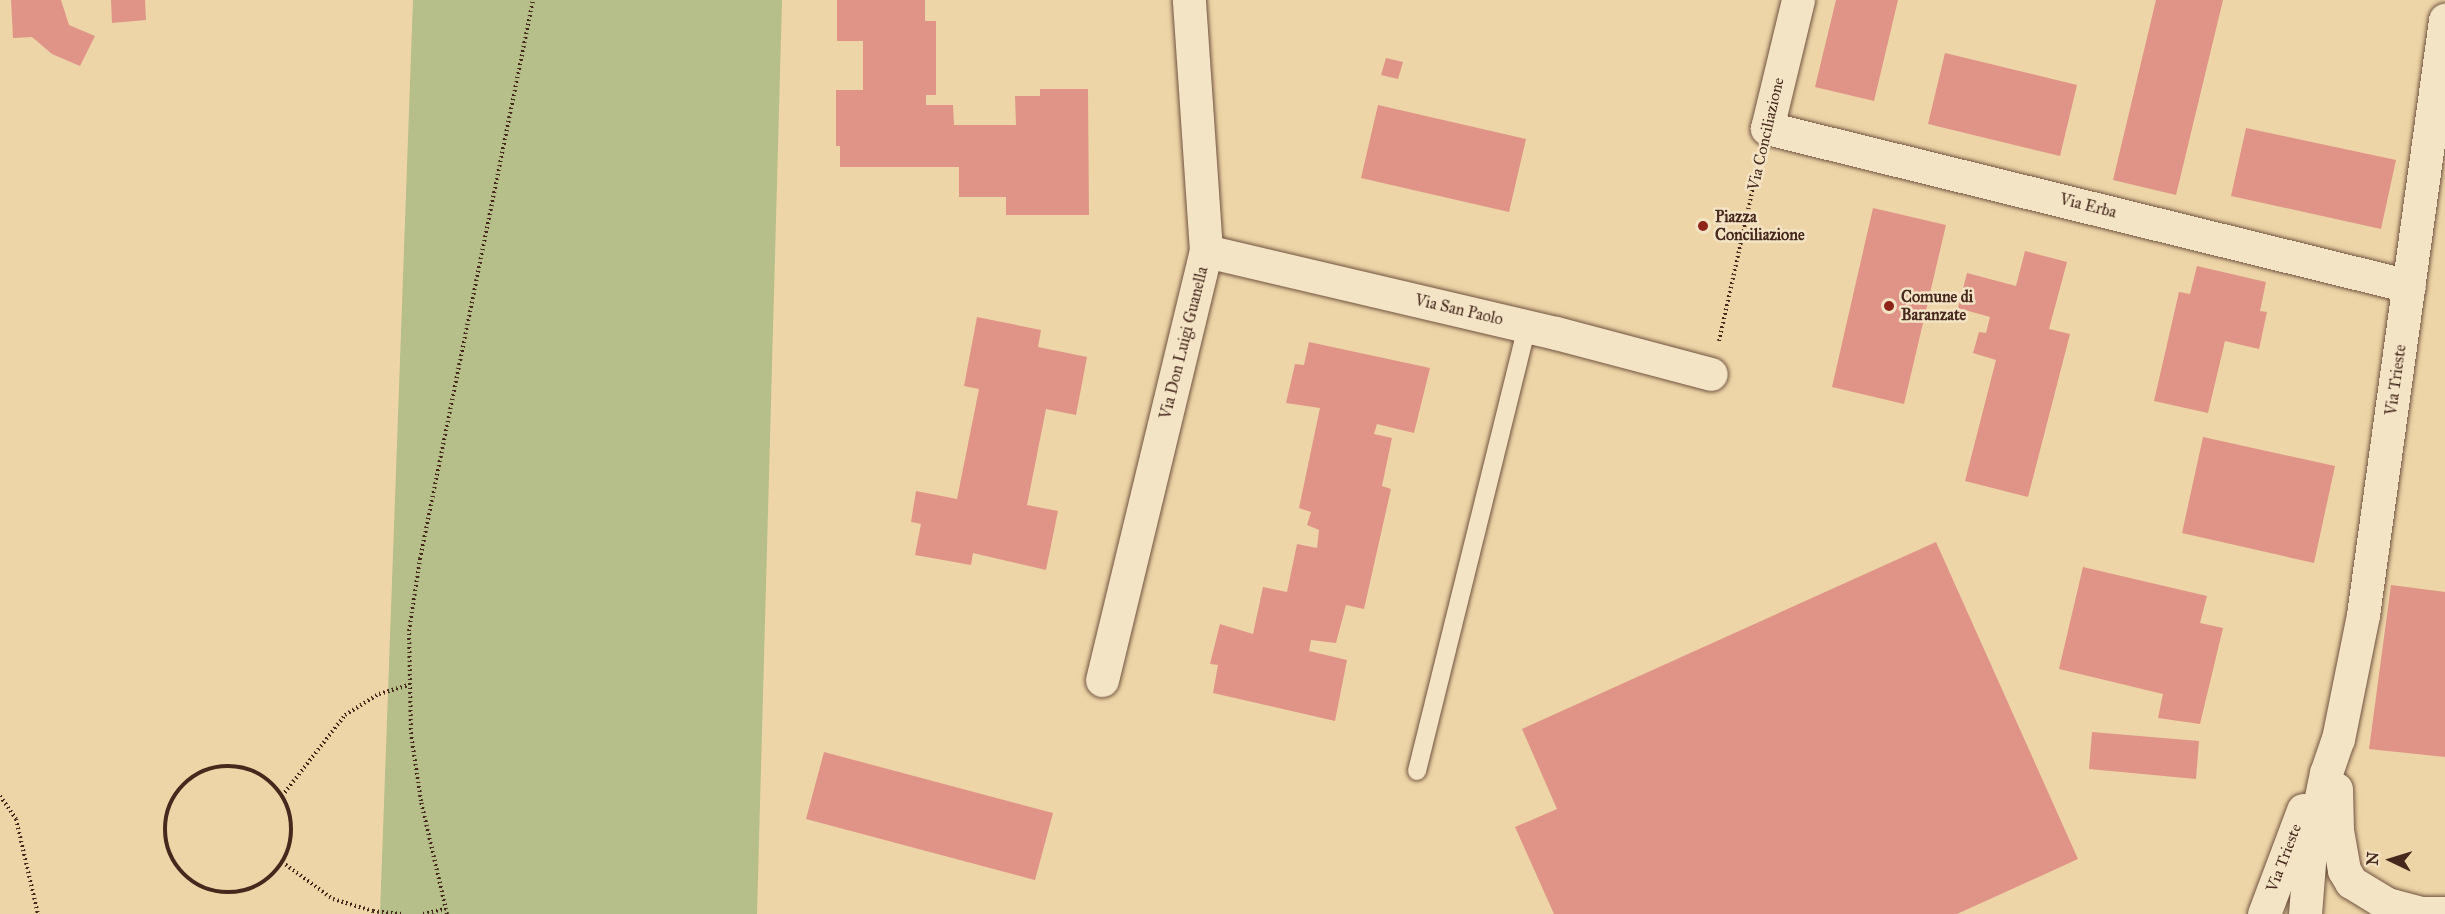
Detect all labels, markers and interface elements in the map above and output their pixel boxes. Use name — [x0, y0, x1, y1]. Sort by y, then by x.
street label: Via Conciliazione — [1744, 76, 1788, 192]
street label: Via Erba — [2058, 190, 2118, 222]
place label: Piazza Conciliazione — [1715, 207, 1805, 245]
marker: Piazza Conciliazione — [1696, 219, 1710, 233]
street label: Via Don Luigi Guanella — [1156, 265, 1212, 421]
place label: Comune di Baranzate — [1901, 287, 1973, 325]
street label: Via San Paolo — [1413, 291, 1505, 329]
marker: Comune di Baranzate — [1882, 299, 1896, 313]
street label: Via Trieste — [2382, 343, 2410, 417]
street label: Via Trieste — [2262, 821, 2306, 895]
north arrow — [2361, 830, 2421, 890]
text: N — [2363, 851, 2382, 866]

